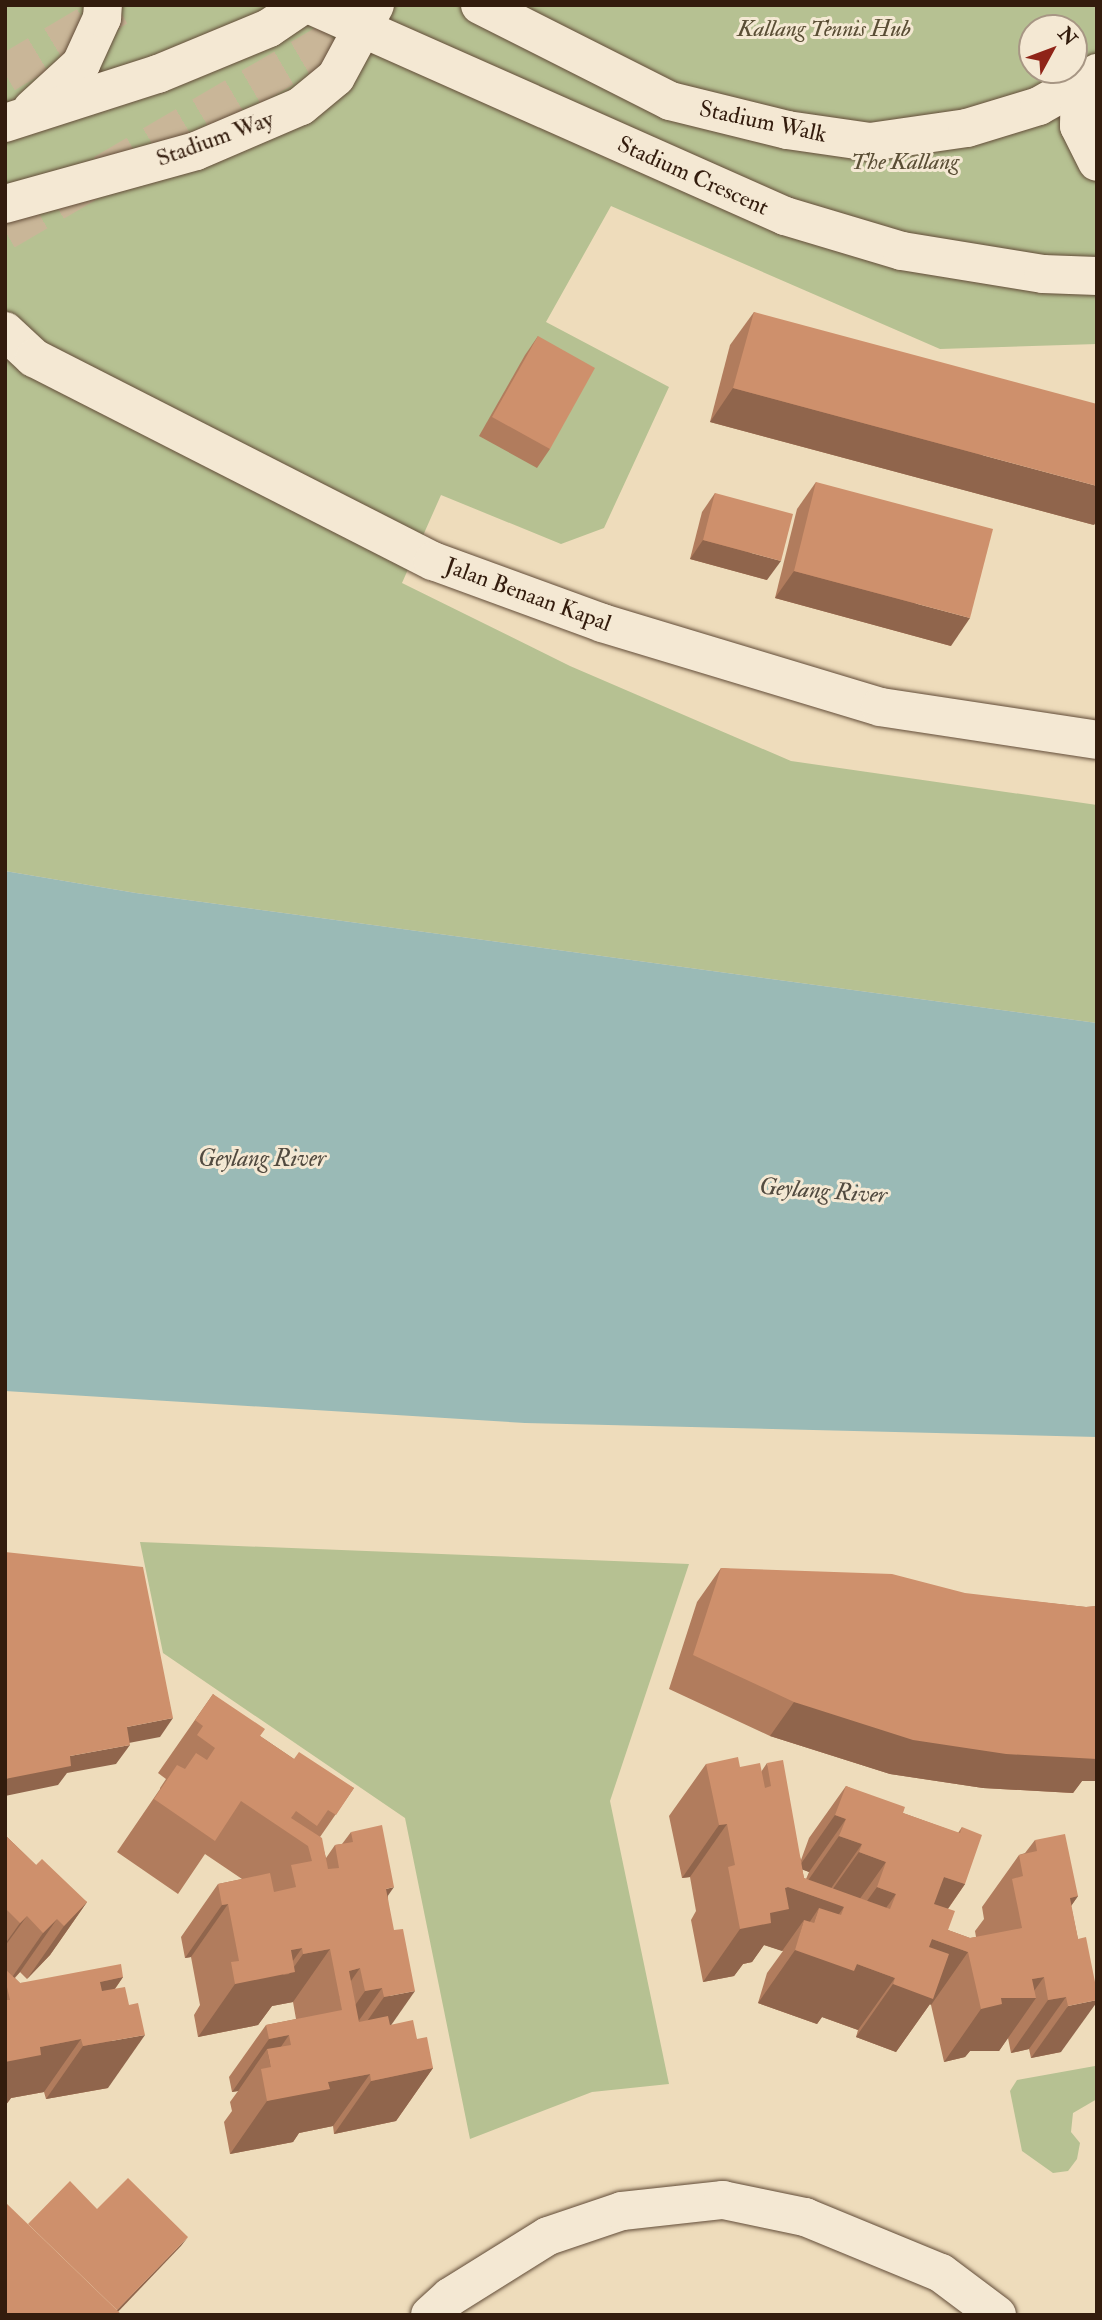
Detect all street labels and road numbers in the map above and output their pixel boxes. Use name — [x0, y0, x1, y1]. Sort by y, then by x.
street label: Stadium Walk — [697, 95, 829, 149]
street label: Stadium Way — [153, 105, 277, 173]
street label: Stadium Crescent — [613, 130, 773, 222]
street label: Jalan Benaan Kapal — [441, 552, 615, 638]

